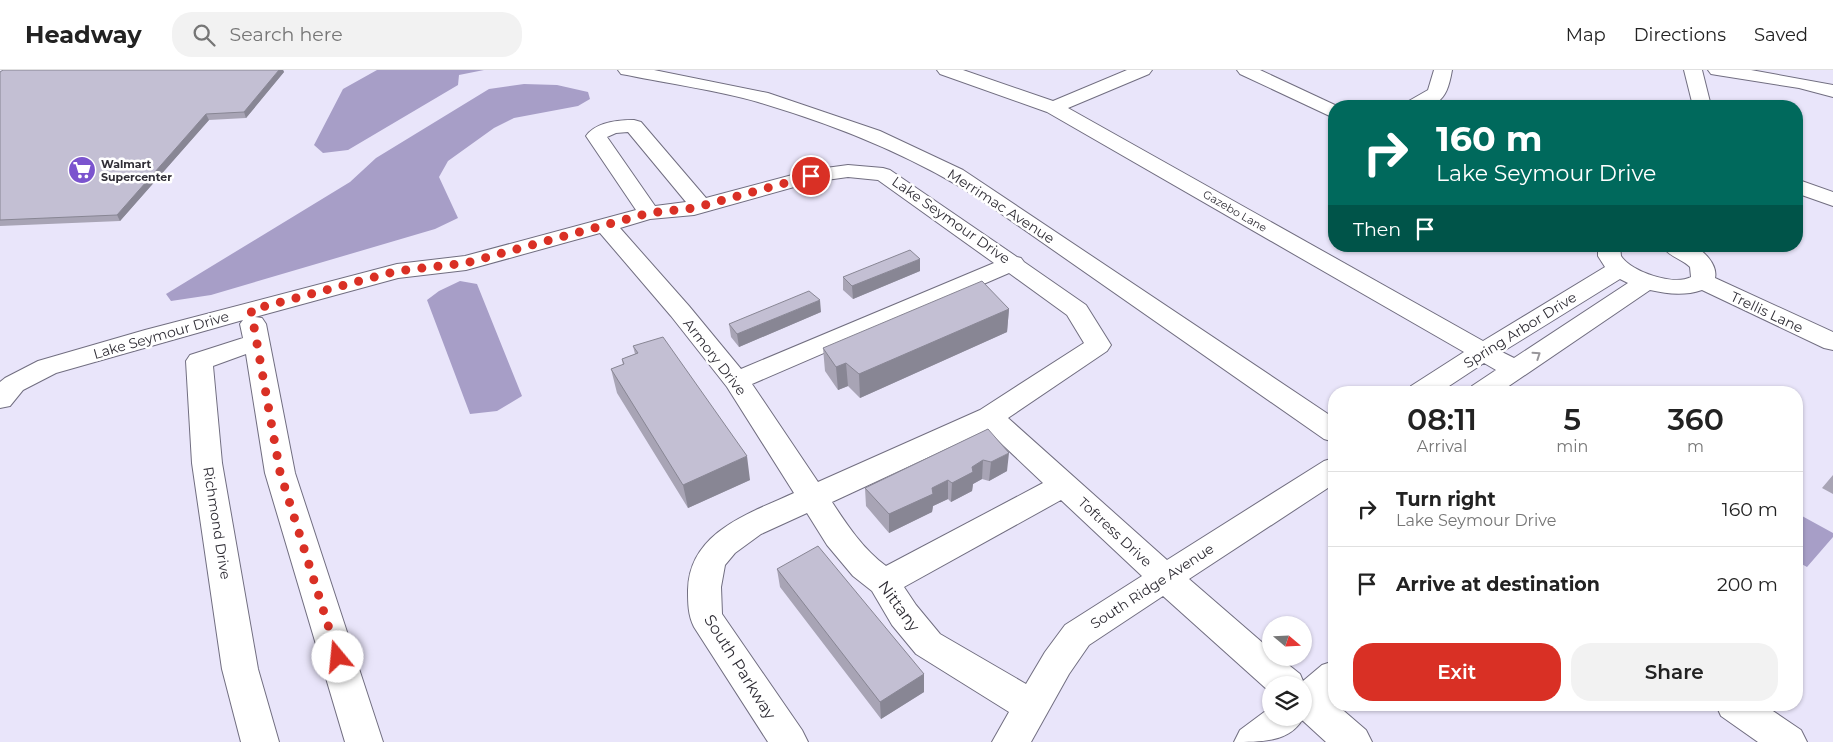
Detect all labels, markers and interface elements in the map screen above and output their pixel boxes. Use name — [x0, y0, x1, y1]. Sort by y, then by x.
search box — [172, 12, 522, 57]
text: Headway — [25, 20, 142, 49]
icon: search — [190, 21, 218, 49]
text: Search here — [230, 23, 343, 46]
text: Map — [1566, 24, 1606, 46]
text: Directions — [1634, 24, 1726, 46]
text: Saved — [1754, 24, 1808, 46]
text: 160 m — [1436, 117, 1542, 160]
icon: right — [1353, 120, 1418, 185]
supermarket icon: Walmart Supercenter — [67, 155, 97, 185]
pin — [790, 155, 832, 197]
place label: Walmart Supercenter — [101, 157, 172, 184]
text: Lake Seymour Drive — [1436, 160, 1656, 187]
icon: arrive — [797, 162, 825, 190]
street label: Merrimac Avenue — [944, 165, 1058, 247]
street label: Lake Seymour Drive — [888, 172, 1014, 268]
street label: Gazebo Lane — [1201, 187, 1270, 235]
icon: arrive — [1411, 215, 1439, 243]
text: Then — [1353, 218, 1401, 241]
street label: Trellis Lane — [1728, 287, 1806, 337]
street label: Spring Arbor Drive — [1460, 288, 1580, 372]
street label: Lake Seymour Drive — [91, 307, 231, 363]
street label: Armory Drive — [679, 315, 751, 399]
one-way arrow — [1531, 352, 1540, 362]
text: 08:11 — [1407, 401, 1477, 438]
text: 5 — [1563, 401, 1581, 438]
text: 360 — [1667, 401, 1724, 438]
text: Arrival — [1417, 437, 1467, 456]
text: min — [1556, 437, 1588, 456]
text: m — [1687, 437, 1704, 456]
street label: Richmond Drive — [199, 465, 235, 581]
text: Turn right — [1396, 488, 1496, 511]
street label: Toftress Drive — [1074, 493, 1156, 571]
icon: right — [1353, 495, 1381, 523]
text: 160 m — [1722, 498, 1778, 521]
text: Lake Seymour Drive — [1396, 511, 1556, 530]
street label: South Ridge Avenue — [1087, 539, 1217, 633]
icon: arrive — [1353, 570, 1381, 598]
text: Arrive at destination — [1396, 573, 1600, 596]
text: 200 m — [1717, 573, 1778, 596]
street label: Nittany — [874, 577, 924, 635]
street label: South Parkway — [700, 611, 780, 723]
north arrow — [1262, 616, 1312, 666]
map controls — [1262, 616, 1312, 726]
position arrow — [311, 630, 363, 682]
button: Exit — [1353, 643, 1561, 701]
button: Share — [1571, 643, 1778, 701]
button: layers — [1262, 676, 1312, 726]

